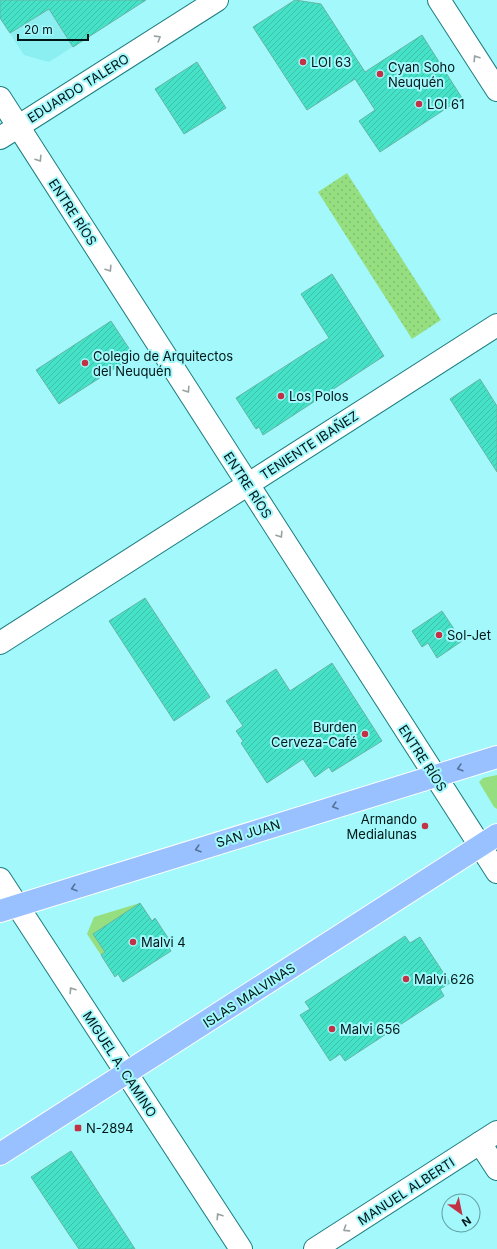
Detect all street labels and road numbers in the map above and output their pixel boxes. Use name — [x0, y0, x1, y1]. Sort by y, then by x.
street label: EDUARDO TALERO — [24, 50, 132, 126]
street label: ENTRE RÍOS — [46, 176, 100, 248]
street label: TENIENTE IBAÑEZ — [257, 407, 361, 483]
street label: ENTRE RÍOS — [221, 449, 275, 521]
street label: ENTRE RÍOS — [396, 722, 450, 794]
street label: SAN JUAN — [214, 816, 282, 850]
street label: ISLAS MALVINAS — [200, 959, 298, 1031]
street label: MIGUEL A. CAMINO — [80, 1008, 160, 1120]
street label: MANUEL ALBERTI — [355, 1154, 457, 1228]

